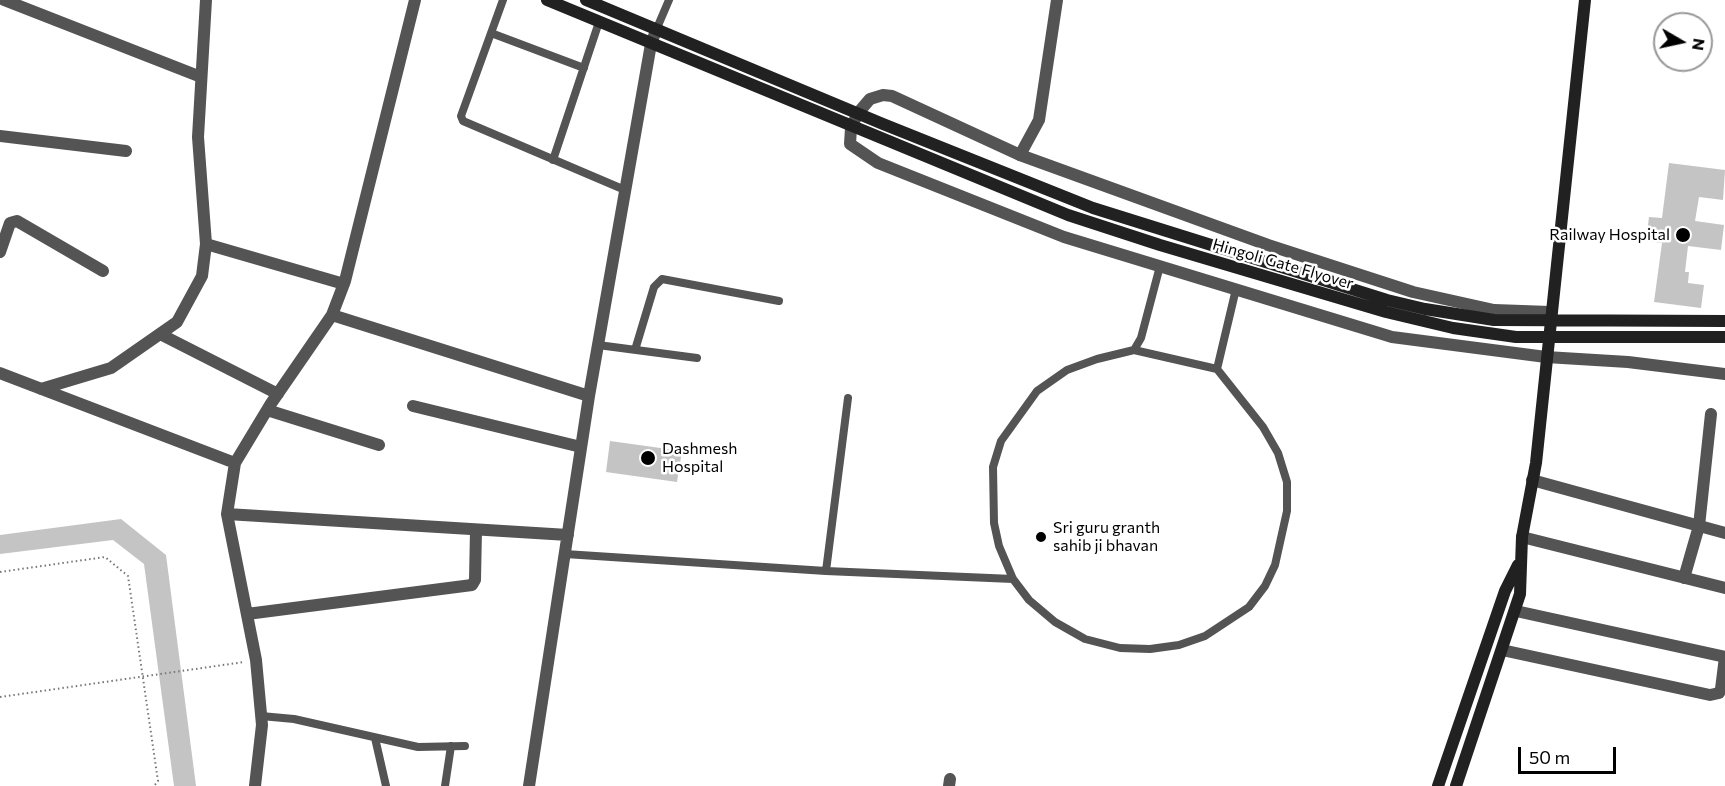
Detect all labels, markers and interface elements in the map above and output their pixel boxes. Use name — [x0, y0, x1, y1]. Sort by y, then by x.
north arrow — [1653, 12, 1713, 72]
text: N — [1689, 37, 1710, 52]
place label: Railway Hospital — [1549, 225, 1670, 245]
marker: Railway Hospital — [1674, 226, 1692, 244]
street label: Hingoli Gate Flyover — [1210, 235, 1356, 293]
place label: Dashmesh Hospital — [662, 439, 737, 477]
marker: Dashmesh Hospital — [639, 449, 657, 467]
place label: Sri guru granth sahib ji bhavan — [1053, 518, 1160, 556]
marker: Sri guru granth sahib ji bhavan — [1034, 530, 1048, 544]
scale bar — [1521, 735, 1618, 773]
text: 50 m — [1529, 746, 1570, 768]

